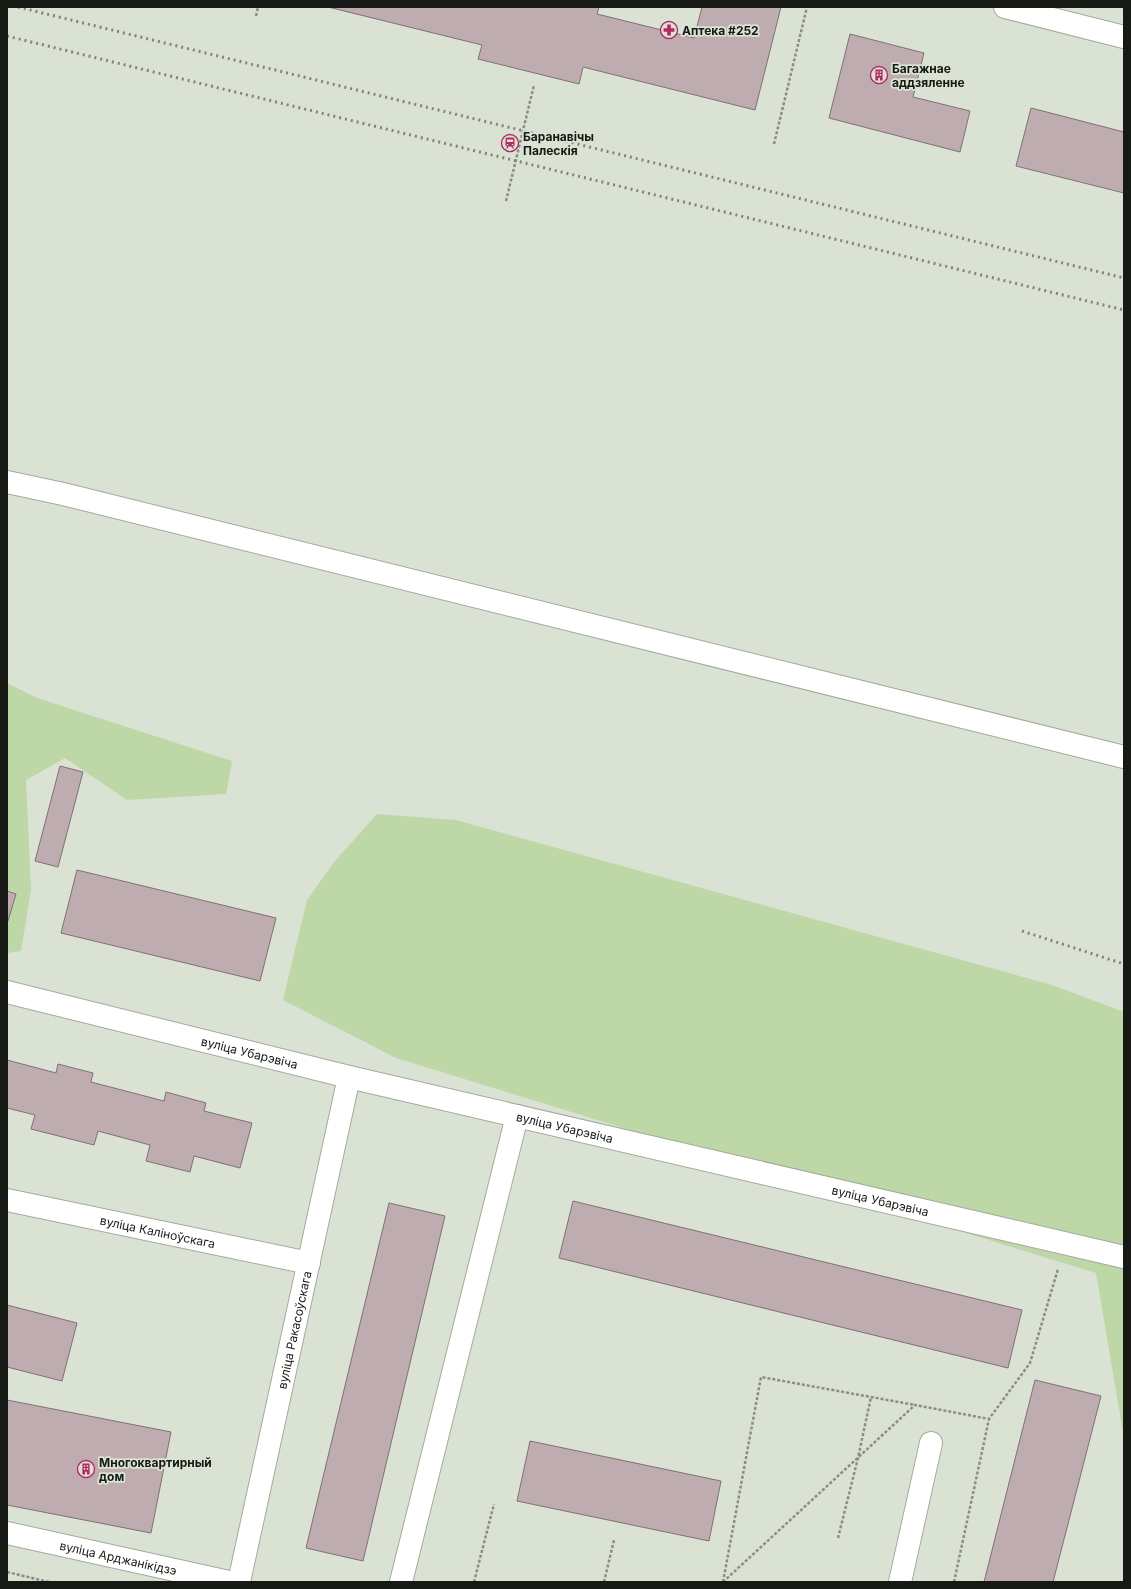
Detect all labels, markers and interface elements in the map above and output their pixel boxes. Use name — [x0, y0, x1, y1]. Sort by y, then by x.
pharmacy icon: Аптека #252 — [659, 20, 679, 40]
place label: Аптека #252 — [682, 23, 759, 38]
place label: Багажнае аддзяленне — [892, 61, 965, 90]
building icon: Багажнае аддзяленне — [869, 65, 889, 85]
place label: Баранавічы Палескія — [523, 129, 594, 158]
station icon: Баранавічы Палескія — [500, 133, 520, 153]
street label: вуліца Убарэвіча — [200, 1033, 299, 1072]
street label: вуліца Убарэвіча — [515, 1109, 615, 1146]
street label: вуліца Убарэвіча — [831, 1182, 930, 1219]
street label: вуліца Каліноўскага — [99, 1212, 217, 1251]
street label: вуліца Ракасоўскага — [274, 1270, 314, 1390]
place label: Многоквартирный дом — [99, 1455, 212, 1484]
building icon: Многоквартирный дом — [76, 1459, 96, 1479]
street label: вуліца Арджанікідзэ — [58, 1537, 178, 1578]

